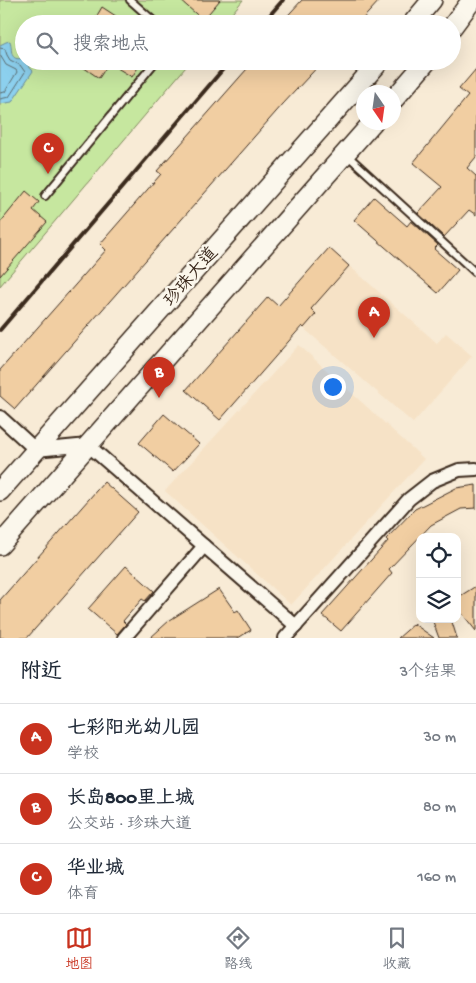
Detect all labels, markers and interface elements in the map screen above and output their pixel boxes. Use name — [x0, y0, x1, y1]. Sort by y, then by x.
search box — [15, 15, 461, 70]
icon: search — [33, 29, 61, 57]
text: 搜索地点 — [73, 34, 149, 57]
north arrow — [356, 85, 401, 130]
pin: C — [32, 133, 64, 174]
street label: 珍珠大道 — [160, 243, 223, 312]
pin: A — [358, 297, 390, 338]
pin: B — [143, 357, 175, 398]
your location — [320, 374, 346, 400]
map controls — [416, 533, 461, 623]
button: locate — [416, 533, 461, 578]
button: layers — [416, 578, 461, 623]
text: 附近 — [20, 661, 62, 686]
text: 3个结果 — [400, 664, 456, 683]
text: 七彩阳光幼儿园 — [67, 718, 200, 741]
text: A — [31, 729, 41, 748]
text: 30 m — [423, 729, 456, 748]
text: 学校 — [67, 746, 99, 765]
text: 长岛800里上城 — [67, 788, 194, 811]
text: B — [32, 799, 40, 818]
text: 80 m — [423, 799, 456, 818]
text: 公交站 · 珍珠大道 — [67, 816, 192, 835]
text: 华业城 — [67, 858, 124, 881]
text: C — [32, 869, 40, 888]
text: 160 m — [417, 869, 456, 888]
text: 体育 — [67, 886, 99, 905]
tab: 地图 — [65, 924, 93, 974]
tab: 路线 — [224, 924, 252, 974]
tab: 收藏 — [383, 924, 411, 974]

